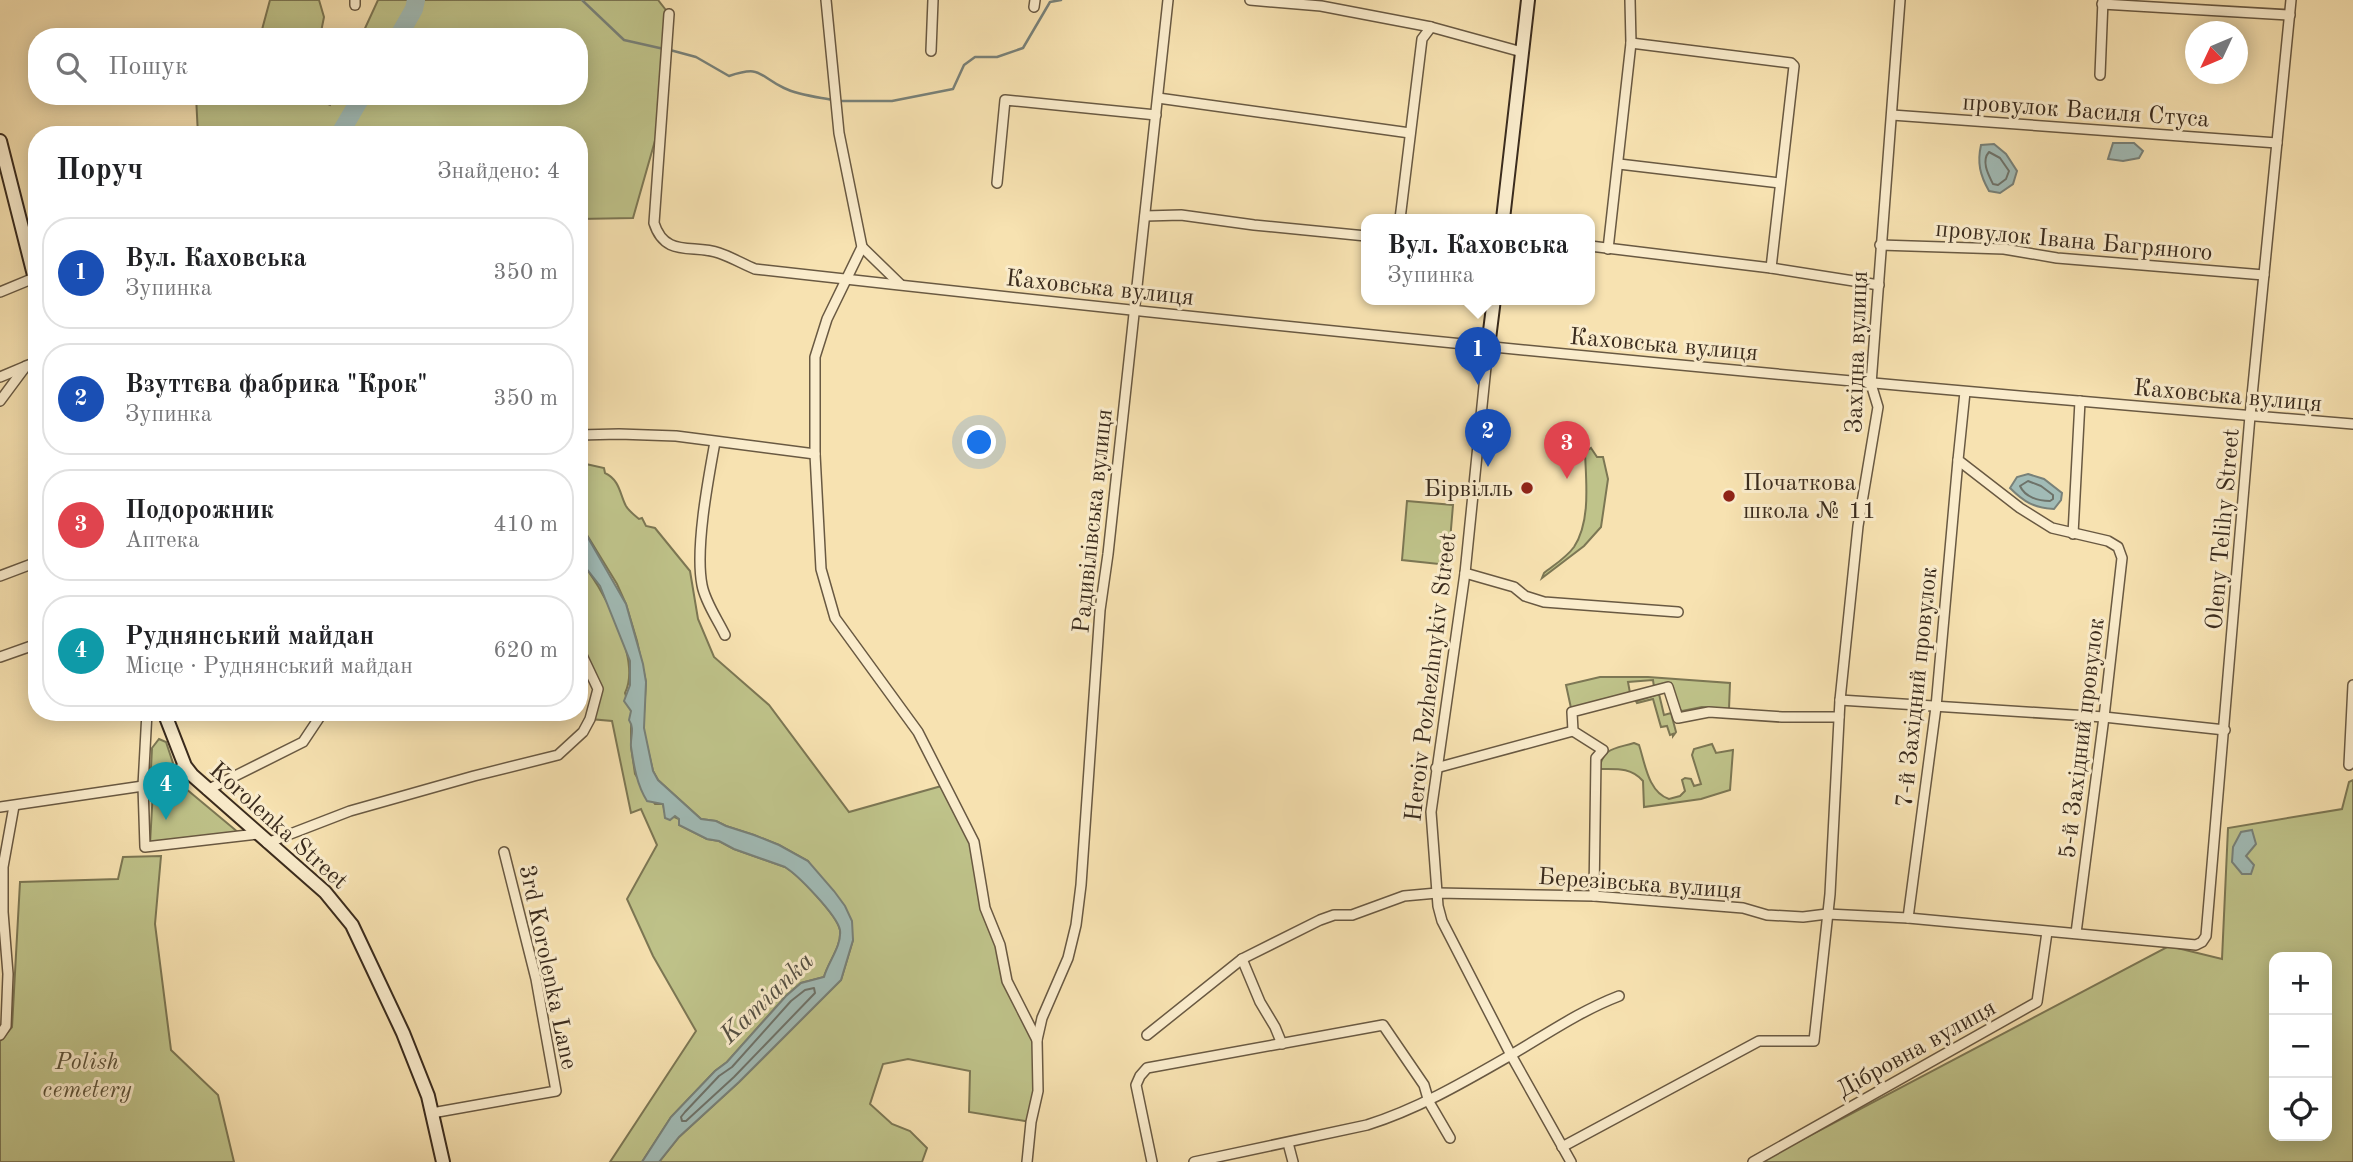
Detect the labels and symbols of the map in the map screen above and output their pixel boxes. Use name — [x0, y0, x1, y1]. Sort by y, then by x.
north arrow — [2185, 21, 2248, 84]
street label: провулок Василя Стуса — [1962, 91, 2210, 133]
street label: провулок Івана Багряного — [1934, 218, 2213, 266]
street label: Каховська вулиця — [1004, 267, 1195, 311]
street label: Західна вулиця — [1843, 270, 1873, 434]
street label: Каховська вулиця — [1569, 326, 1759, 366]
pin: 1 — [1455, 327, 1501, 385]
street label: Каховська вулиця — [2133, 377, 2323, 417]
street label: Радивілівська вулиця — [1070, 408, 1118, 635]
pin: 2 — [1465, 409, 1511, 467]
pin: 3 — [1544, 421, 1590, 479]
your location — [962, 425, 996, 459]
street label: Oleny Telihy Street — [2203, 427, 2245, 631]
place label: Початкова школа № 11 — [1743, 472, 1876, 524]
place label: Бірвілль — [1424, 478, 1513, 502]
marker: Бірвілль — [1519, 480, 1535, 496]
marker: Початкова школа № 11 — [1721, 488, 1737, 504]
street label: Heroiv Pozhezhnykiv Street — [1402, 532, 1462, 823]
street label: 7-й Західний провулок — [1893, 566, 1943, 809]
street label: 5-й Західний провулок — [2056, 617, 2110, 860]
street label: Korolenka Street — [204, 758, 351, 895]
pin: 4 — [143, 762, 189, 820]
street label: 3rd Korolenka Lane — [514, 863, 580, 1072]
street label: Березівська вулиця — [1537, 866, 1743, 904]
water label: Kamianka — [715, 948, 819, 1050]
street label: Дібровна вулиця — [1834, 996, 2000, 1103]
park label: Polish cemetery — [42, 1051, 132, 1103]

